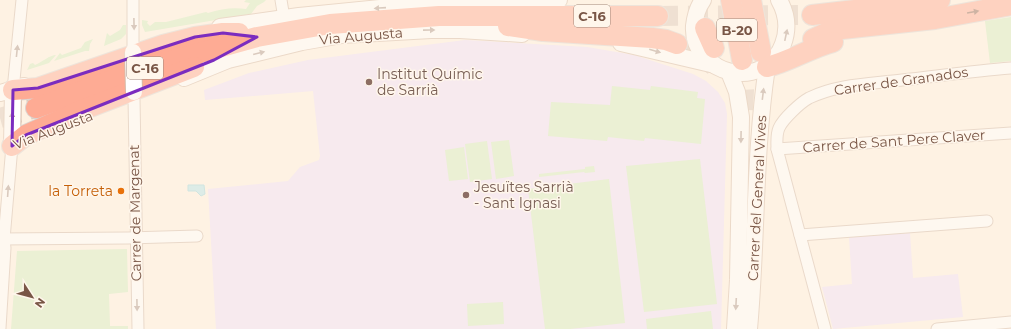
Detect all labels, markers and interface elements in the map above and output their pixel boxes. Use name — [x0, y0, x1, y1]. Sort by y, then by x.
one-way arrow — [374, 4, 386, 11]
road number: C-16 — [574, 5, 610, 27]
one-way arrow — [967, 9, 979, 15]
one-way arrow — [131, 18, 137, 31]
road number: B-20 — [717, 19, 757, 41]
street label: Via Augusta — [318, 23, 404, 49]
one-way arrow — [423, 27, 435, 34]
one-way arrow — [783, 29, 789, 41]
one-way arrow — [14, 45, 20, 57]
one-way arrow — [650, 48, 662, 54]
one-way arrow — [253, 50, 265, 56]
road number: C-16 — [127, 57, 163, 79]
street label: Carrer de Granados — [833, 63, 969, 99]
place label: Institut Químic de Sarrià — [377, 65, 483, 99]
marker: Institut Químic de Sarrià — [364, 77, 374, 87]
one-way arrow — [760, 88, 767, 101]
street label: Via Augusta — [11, 107, 95, 153]
one-way arrow — [9, 111, 15, 124]
street label: Carrer del General Vives — [744, 114, 770, 281]
street label: Carrer de Sant Pere Claver — [802, 126, 986, 156]
one-way arrow — [738, 131, 744, 144]
street label: Carrer de Margenat — [125, 144, 145, 282]
place label: Jesuïtes Sarrià - Sant Ignasi — [473, 178, 574, 212]
place label: la Torreta — [48, 182, 113, 200]
one-way arrow — [5, 185, 12, 197]
marker: la Torreta — [116, 186, 126, 196]
marker: Jesuïtes Sarrià - Sant Ignasi — [461, 190, 471, 200]
north arrow — [12, 277, 52, 317]
text: N — [32, 295, 48, 311]
one-way arrow — [733, 298, 740, 310]
one-way arrow — [134, 299, 140, 312]

